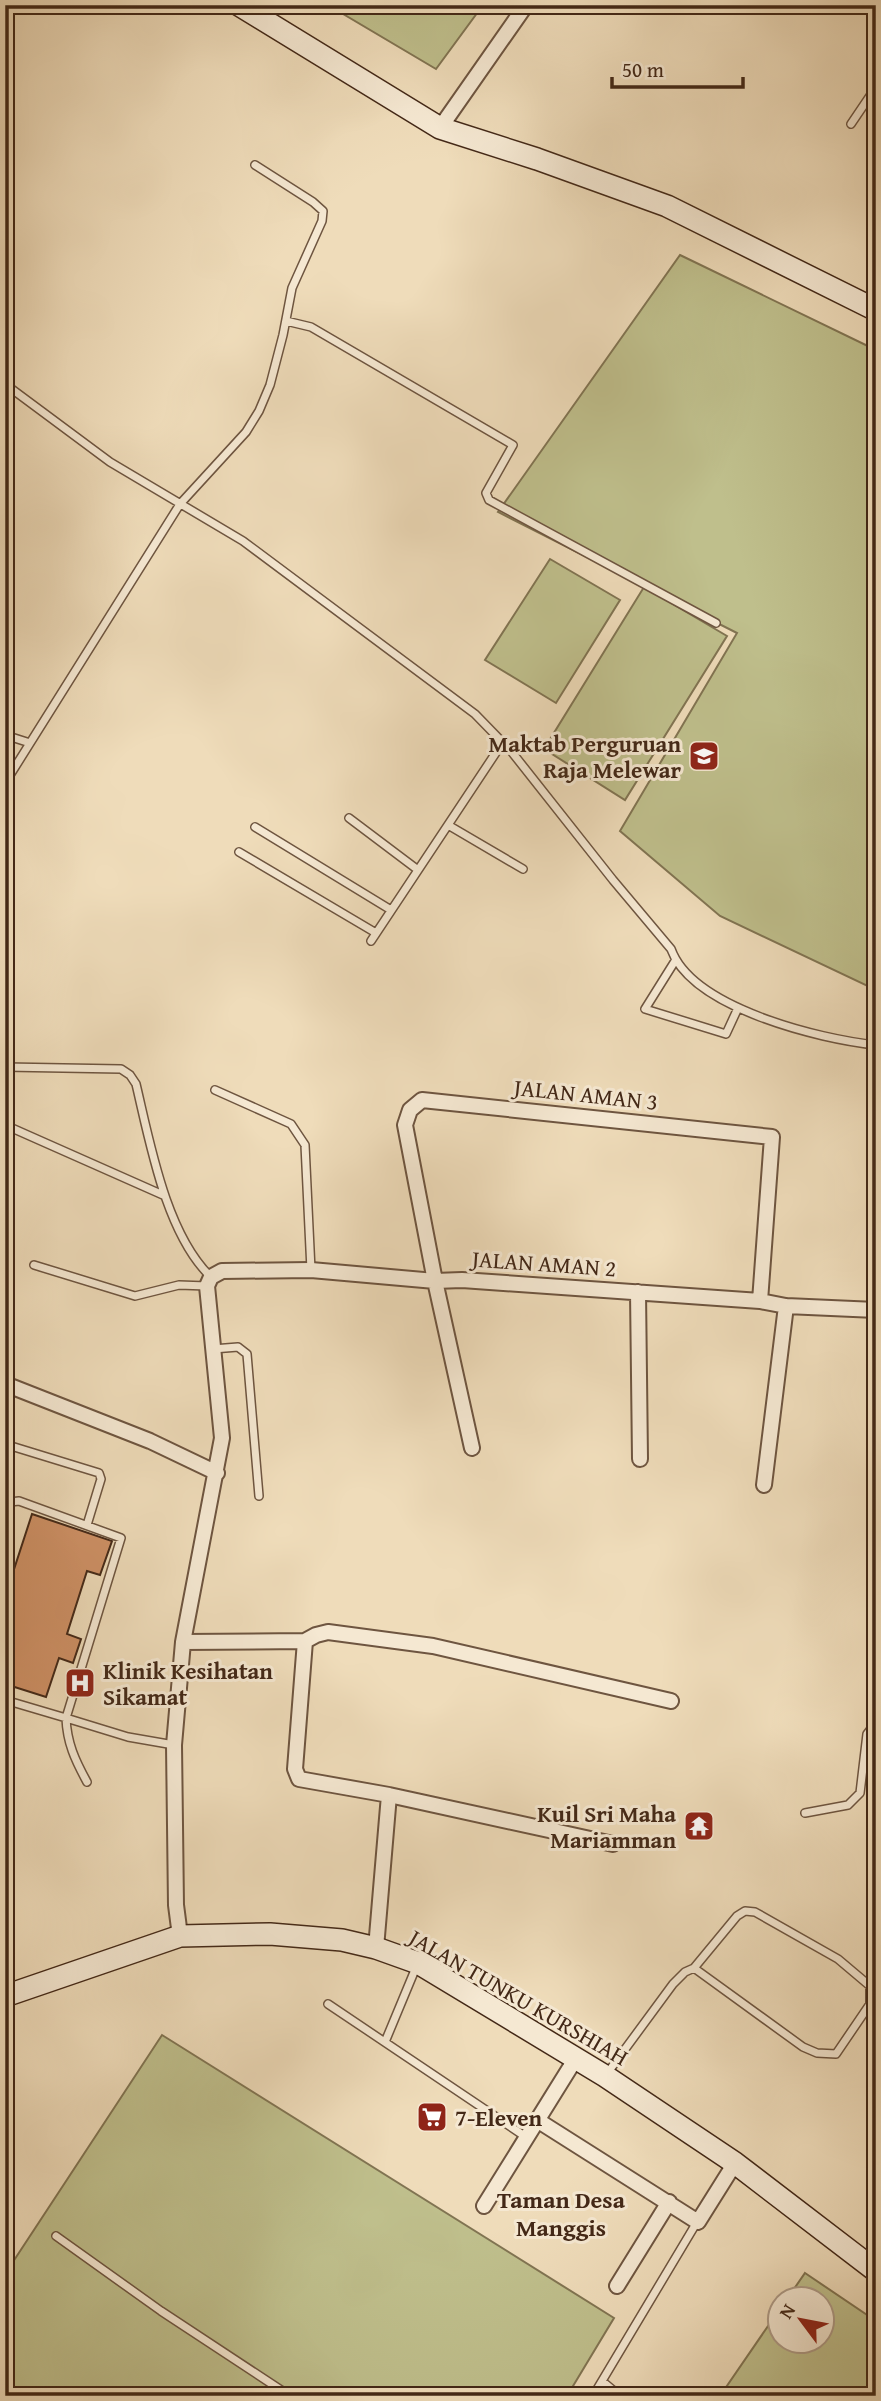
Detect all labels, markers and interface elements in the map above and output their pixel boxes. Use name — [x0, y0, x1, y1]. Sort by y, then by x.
scale bar — [612, 46, 743, 90]
text: 50 m — [622, 54, 664, 85]
place label: Maktab Perguruan Raja Melewar — [489, 727, 681, 786]
school or university icon: Maktab Perguruan Raja Melewar — [687, 739, 721, 773]
street label: JALAN AMAN 3 — [509, 1070, 660, 1118]
street label: JALAN AMAN 2 — [468, 1241, 617, 1284]
place label: Klinik Kesihatan Sikamat — [103, 1654, 273, 1713]
hospital icon: Klinik Kesihatan Sikamat — [63, 1666, 97, 1700]
place label: Kuil Sri Maha Mariamman — [537, 1797, 676, 1856]
temple icon: Kuil Sri Maha Mariamman — [682, 1809, 716, 1843]
street label: JALAN TUNKU KURSHIAH — [401, 1919, 635, 2073]
supermarket icon: 7-Eleven — [415, 2100, 449, 2134]
place label: 7-Eleven — [455, 2101, 543, 2134]
district label: Taman Desa Manggis — [497, 2182, 626, 2245]
north arrow — [766, 2286, 836, 2356]
text: N — [771, 2298, 802, 2324]

